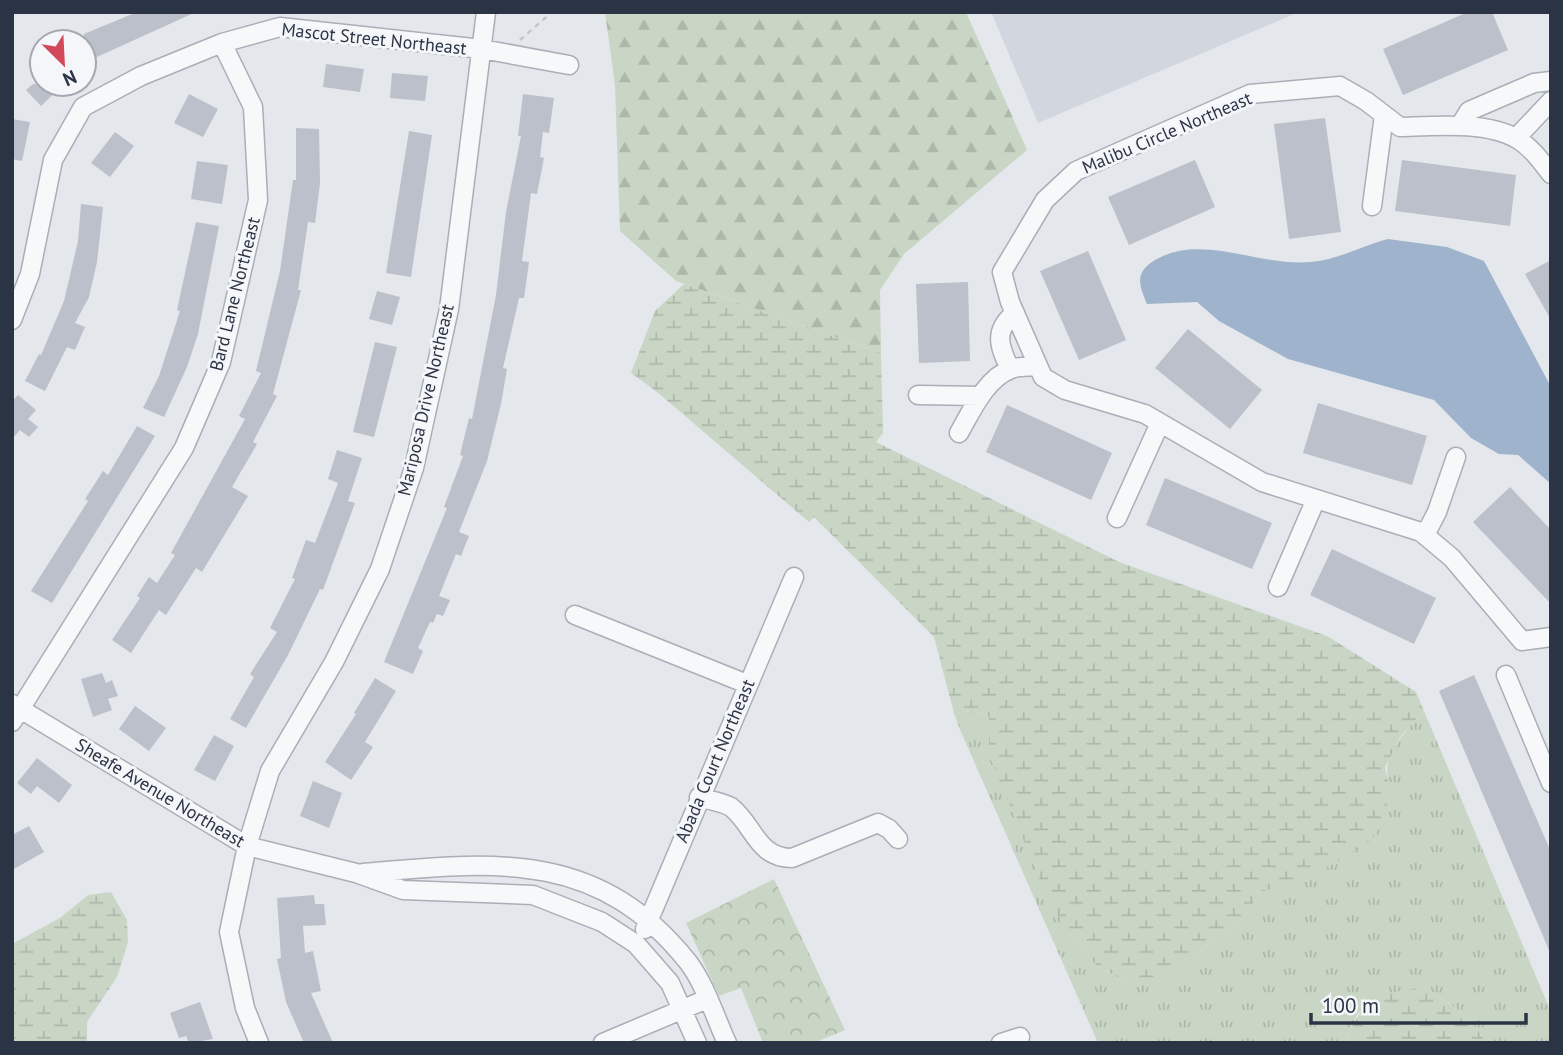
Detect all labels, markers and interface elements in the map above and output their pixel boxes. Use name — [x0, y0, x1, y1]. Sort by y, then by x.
street label: Mascot Street Northeast — [280, 17, 468, 60]
north arrow — [28, 28, 98, 98]
text: N — [59, 65, 80, 92]
street label: Malibu Circle Northeast — [1078, 86, 1255, 179]
street label: Bard Lane Northeast — [204, 215, 265, 373]
street label: Mariposa Drive Northeast — [392, 302, 459, 498]
street label: Abada Court Northeast — [670, 676, 759, 846]
street label: Sheafe Avenue Northeast — [71, 733, 249, 852]
scale bar — [1311, 982, 1526, 1026]
text: 100 m — [1322, 992, 1379, 1019]

